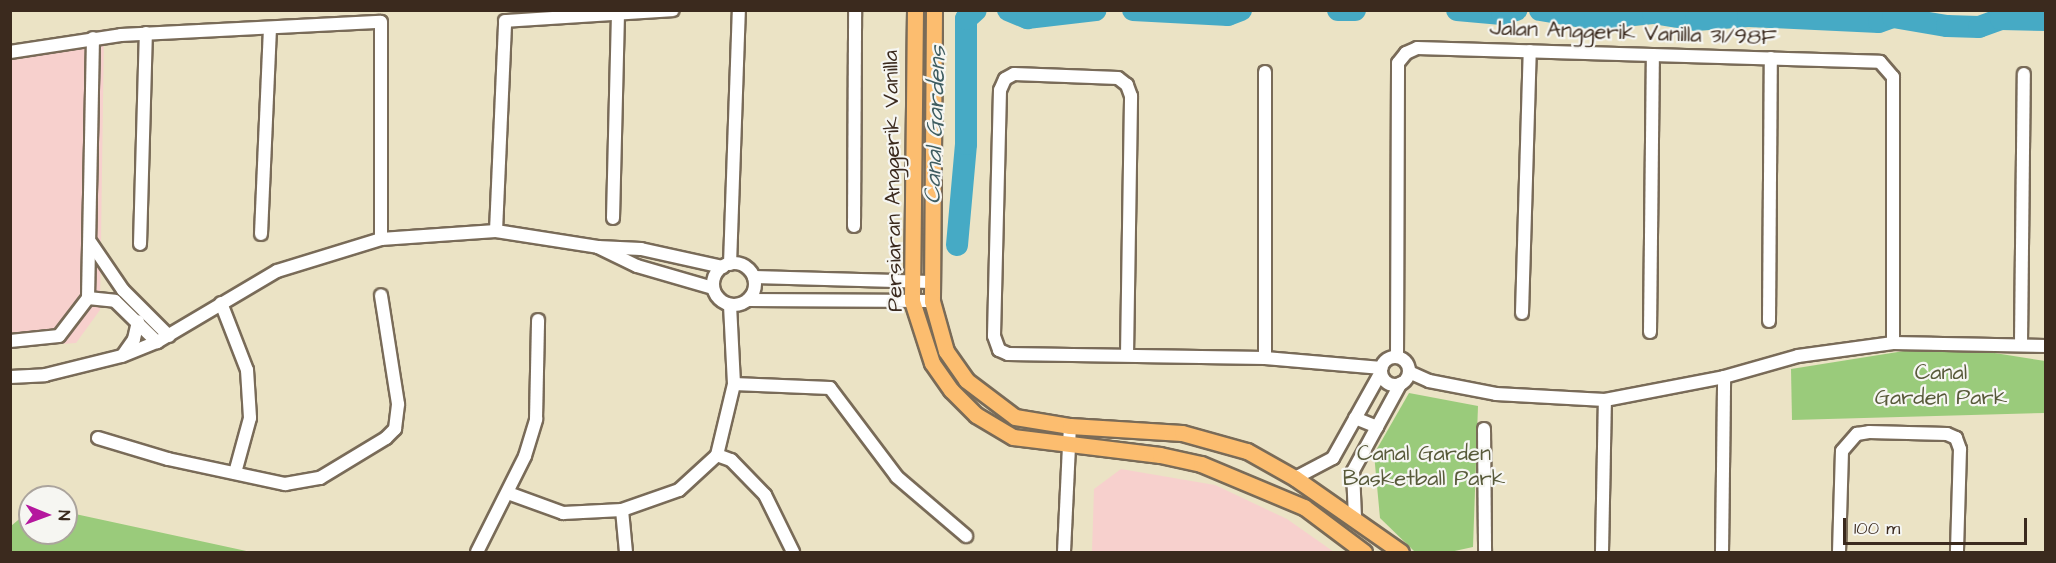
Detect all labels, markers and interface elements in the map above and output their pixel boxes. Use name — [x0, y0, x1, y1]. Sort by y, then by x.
street label: Jalan Anggerik Vanilla 31/98F — [1489, 15, 1777, 51]
water label: Canal Gardens — [919, 45, 953, 205]
street label: Persiaran Anggerik Vanilla — [878, 50, 908, 312]
park label: Canal Garden Park — [1875, 359, 2007, 410]
park label: Canal Garden Basketball Park — [1343, 440, 1505, 492]
north arrow — [18, 485, 78, 545]
scale bar — [1846, 506, 2030, 544]
text: N — [53, 510, 75, 520]
text: 100 m — [1854, 516, 1900, 541]

